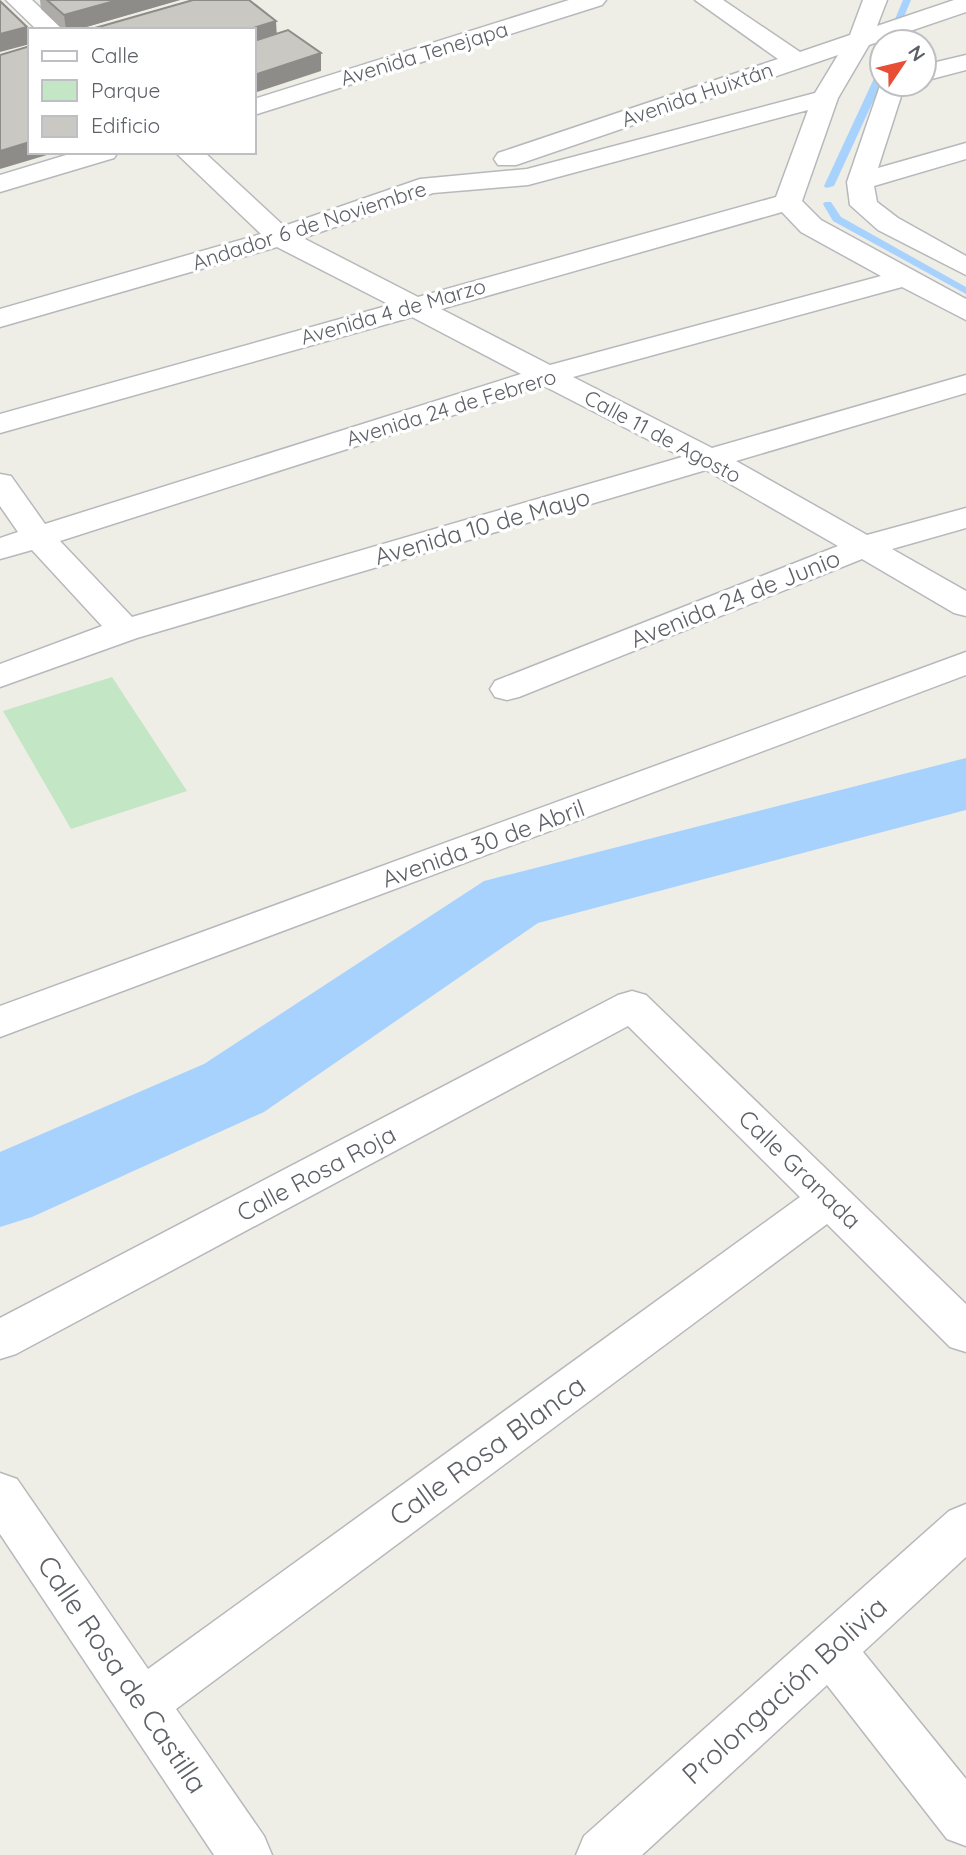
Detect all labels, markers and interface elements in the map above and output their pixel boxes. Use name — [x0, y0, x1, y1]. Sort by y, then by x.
street label: Avenida Tenejapa — [337, 15, 511, 91]
legend — [28, 28, 256, 154]
north arrow — [868, 28, 938, 98]
text: N — [903, 41, 931, 66]
text: Calle — [91, 42, 139, 68]
street label: Avenida Huixtán — [618, 56, 776, 132]
text: Parque — [91, 77, 160, 103]
text: Edificio — [91, 112, 160, 138]
street label: Andador 6 de Noviembre — [189, 175, 429, 275]
street label: Avenida 4 de Marzo — [297, 272, 489, 350]
street label: Avenida 24 de Febrero — [343, 363, 559, 451]
street label: Calle 11 de Agosto — [580, 384, 746, 488]
street label: Avenida 10 de Mayo — [371, 481, 593, 571]
street label: Avenida 24 de Junio — [626, 542, 844, 654]
street label: Avenida 30 de Abril — [377, 792, 589, 894]
street label: Calle Granada — [732, 1103, 868, 1235]
street label: Calle Rosa Roja — [231, 1119, 401, 1227]
street label: Calle Rosa Blanca — [382, 1367, 592, 1533]
street label: Calle Rosa de Castilla — [30, 1549, 216, 1799]
street label: Prolongación Bolivia — [674, 1589, 894, 1791]

